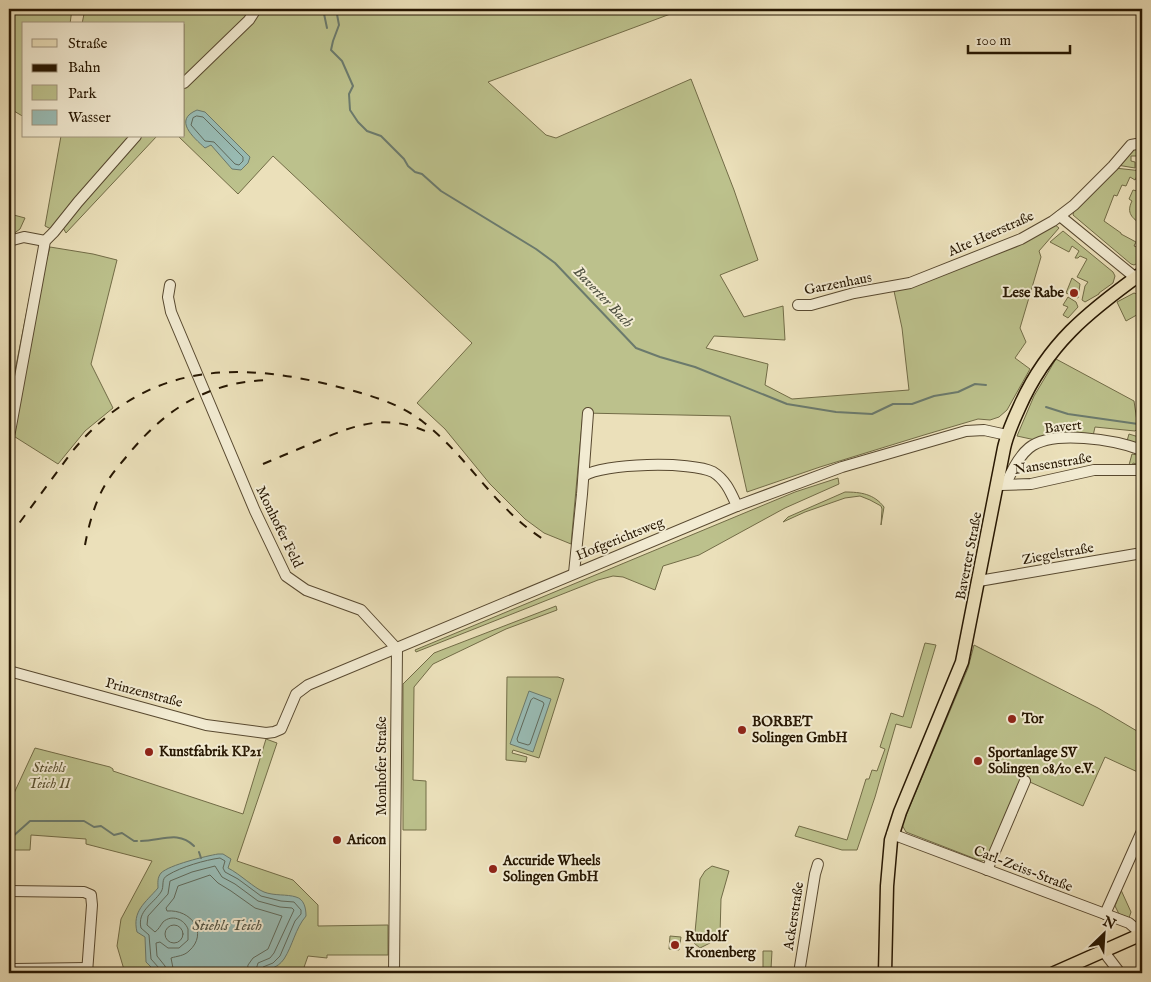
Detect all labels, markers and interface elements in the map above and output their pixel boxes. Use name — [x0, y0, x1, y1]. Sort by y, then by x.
legend — [22, 22, 185, 138]
scale bar — [968, 22, 1071, 54]
text: 100 m — [976, 31, 1012, 50]
text: Straße — [68, 34, 108, 53]
text: Bahn — [68, 58, 100, 77]
text: Park — [68, 84, 98, 103]
text: Wasser — [68, 108, 111, 127]
street label: Alte Heerstraße — [944, 207, 1037, 261]
water label: Baverter Bach — [569, 262, 637, 332]
street label: Garzenhaus — [803, 269, 873, 299]
place label: Lese Rabe — [1003, 284, 1065, 302]
marker: Lese Rabe — [1068, 287, 1080, 299]
street label: Bavert — [1043, 416, 1083, 438]
street label: Nansenstraße — [1013, 449, 1094, 479]
street label: Monhofer Feld — [251, 483, 307, 571]
street label: Baverter Straße — [952, 510, 986, 601]
street label: Hofgerichtsweg — [573, 513, 667, 565]
street label: Ziegelstraße — [1021, 539, 1096, 569]
street label: Prinzenstraße — [103, 674, 185, 712]
place label: Tor — [1021, 710, 1044, 728]
place label: BORBET Solingen GmbH — [752, 713, 847, 747]
marker: Tor — [1006, 713, 1018, 725]
street label: Monhofer Straße — [373, 716, 391, 816]
marker: BORBET Solingen GmbH — [736, 724, 748, 736]
place label: Kunstfabrik KP21 — [159, 743, 262, 761]
place label: Sportanlage SV Solingen 08/10 e.V. — [988, 744, 1095, 778]
marker: Kunstfabrik KP21 — [143, 746, 155, 758]
marker: Sportanlage SV Solingen 08/10 e.V. — [972, 755, 984, 767]
park label: Stiehls Teich II — [28, 759, 72, 793]
place label: Aricon — [346, 831, 387, 849]
marker: Aricon — [331, 834, 343, 846]
street label: Carl-Zeiss-Straße — [971, 842, 1076, 896]
place label: Accuride Wheels Solingen GmbH — [502, 852, 601, 886]
marker: Accuride Wheels Solingen GmbH — [487, 863, 499, 875]
street label: Ackerstraße — [780, 880, 808, 952]
north arrow — [1078, 910, 1128, 960]
text: N — [1099, 912, 1118, 934]
water label: Stiehls Teich — [192, 916, 263, 935]
place label: Rudolf Kronenberg — [685, 928, 757, 962]
marker: Rudolf Kronenberg — [669, 939, 681, 951]

